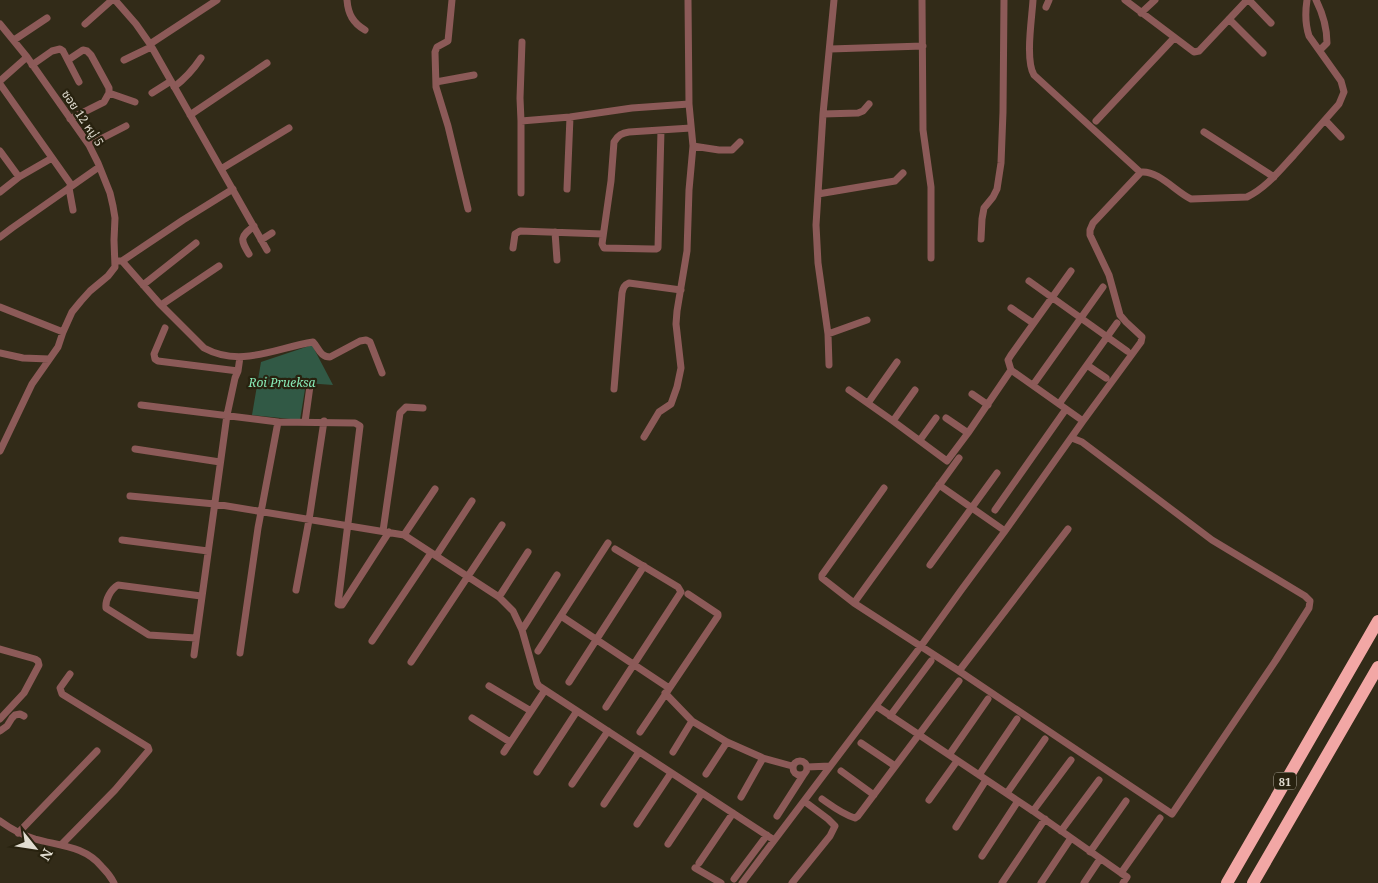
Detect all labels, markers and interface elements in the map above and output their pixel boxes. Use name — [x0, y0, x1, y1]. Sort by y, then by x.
street label: ซอย 12 หมู่ 5 — [58, 86, 108, 150]
park label: Roi Prueksa — [247, 374, 316, 391]
road number: 81 — [1274, 772, 1296, 789]
north arrow — [10, 823, 60, 873]
text: N — [36, 845, 58, 864]

